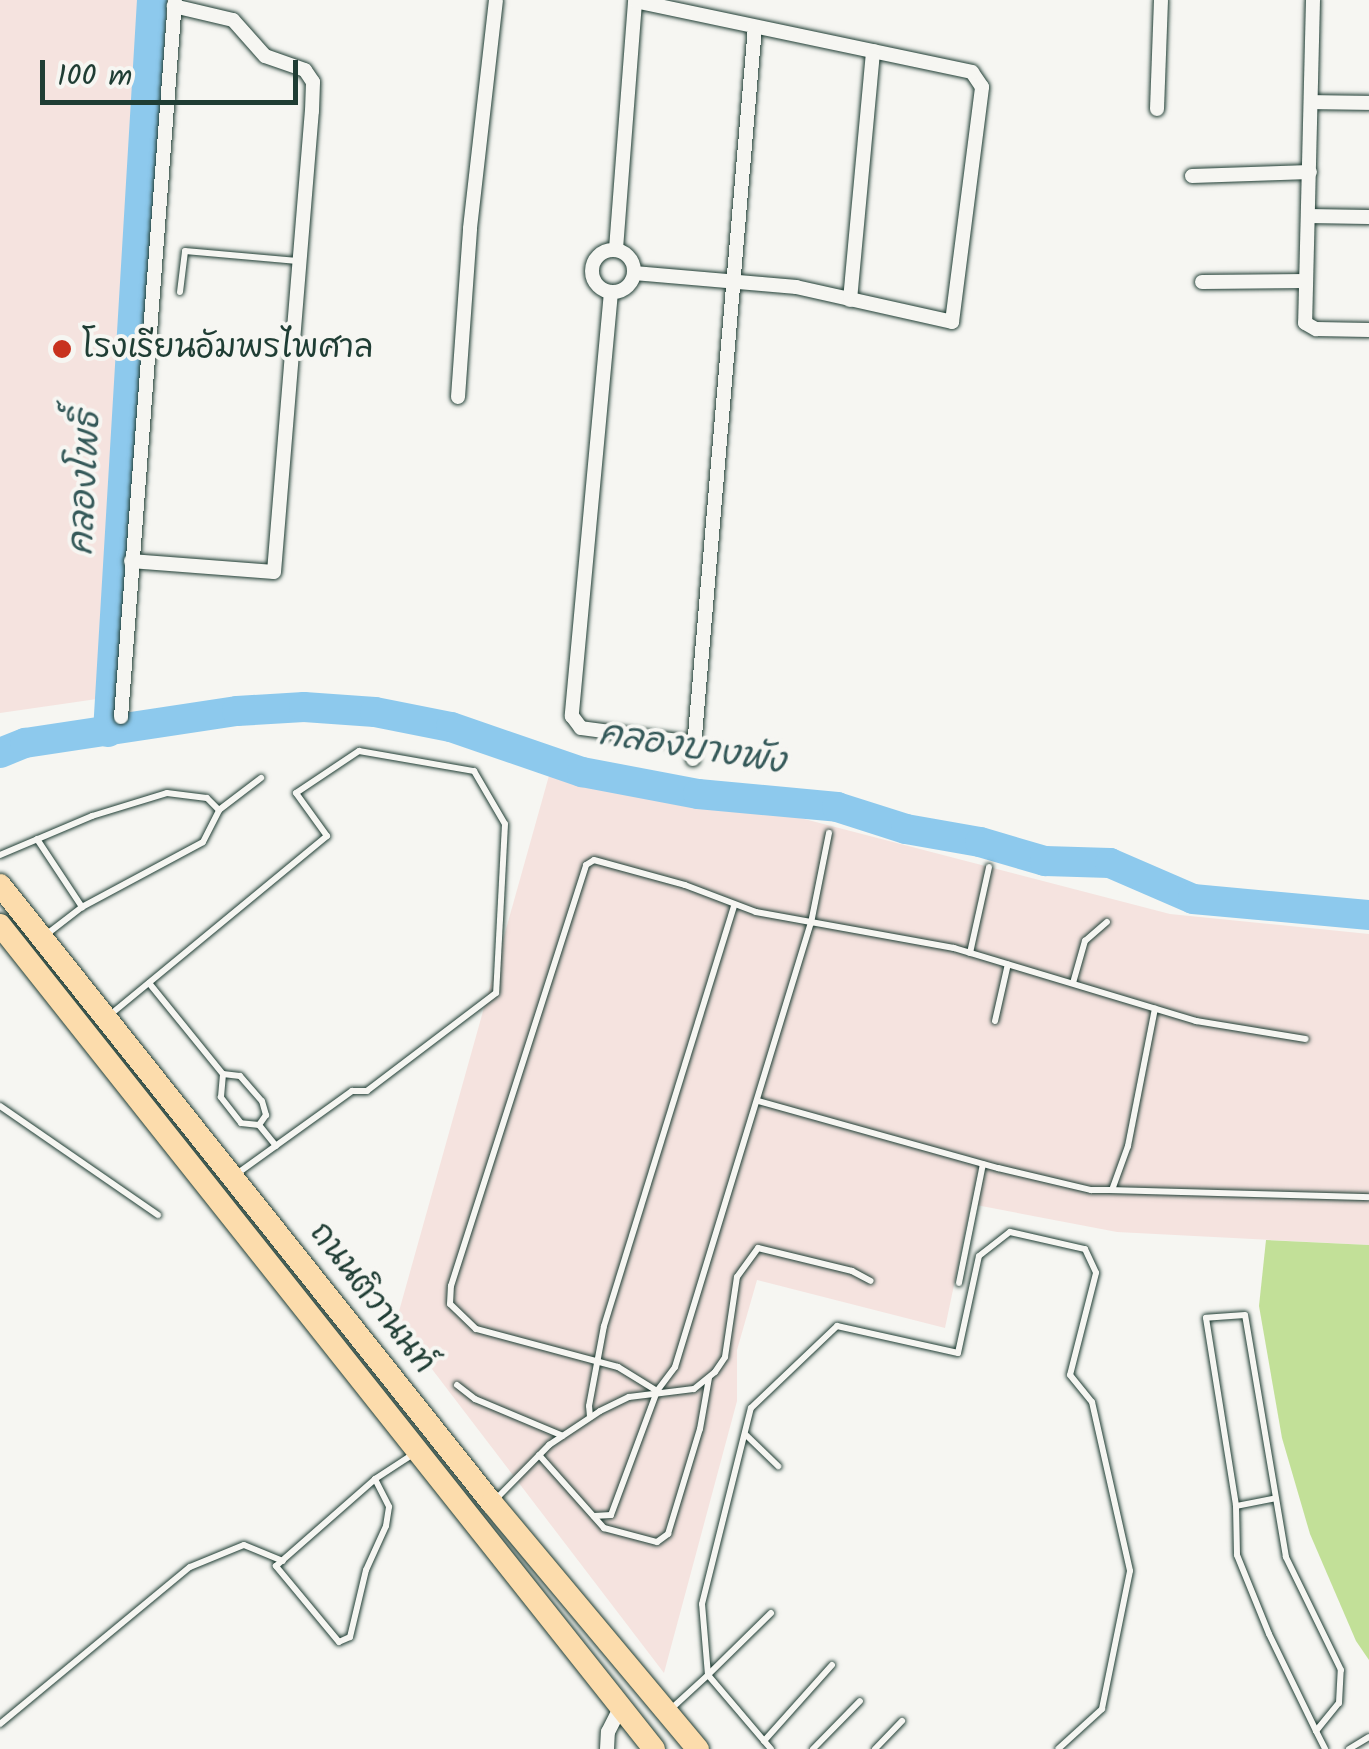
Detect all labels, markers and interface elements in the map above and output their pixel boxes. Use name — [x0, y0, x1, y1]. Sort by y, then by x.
scale bar — [45, 40, 302, 102]
text: 100 m — [57, 53, 132, 101]
place label: โรงเรียนอัมพรไพศาล — [82, 330, 373, 368]
marker: โรงเรียนอัมพรไพศาล — [51, 338, 73, 360]
water label: คลองโพธิ์ — [61, 410, 111, 556]
water label: คลองบางพัง — [596, 714, 788, 784]
street label: ถนนติวานนท์ — [300, 1216, 442, 1382]

